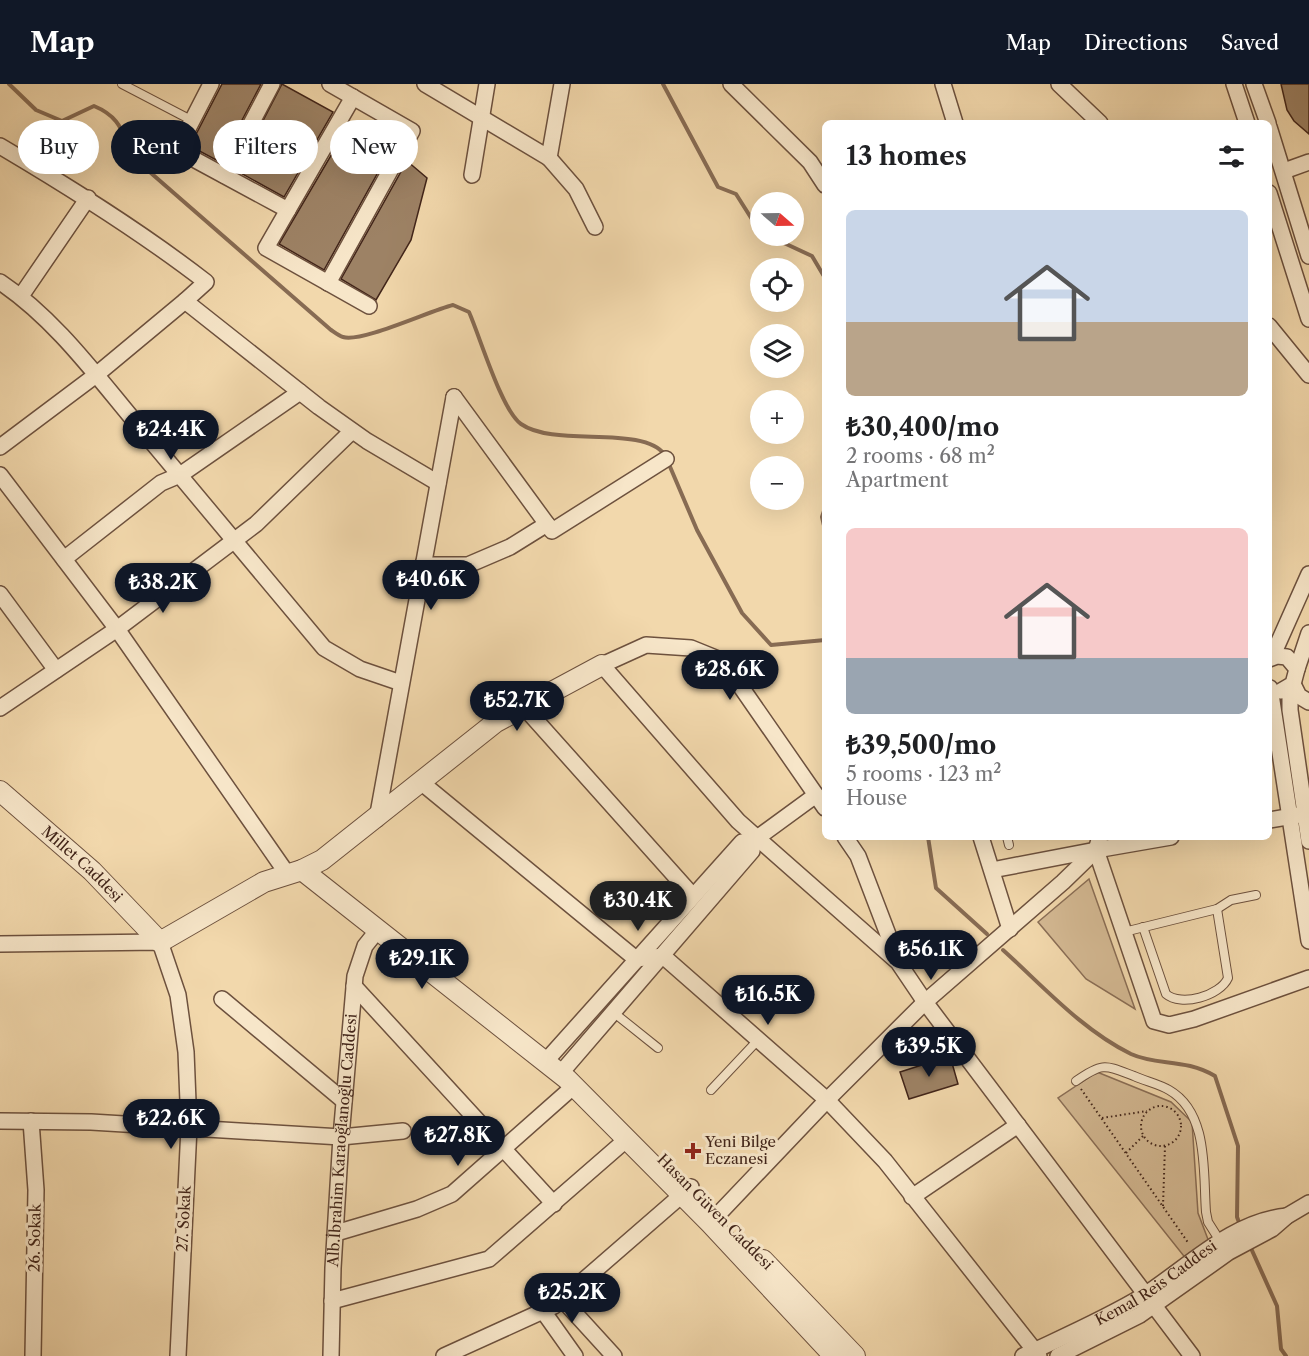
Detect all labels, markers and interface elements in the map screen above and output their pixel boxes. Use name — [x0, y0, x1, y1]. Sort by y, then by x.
text: Map — [30, 25, 94, 59]
text: Map — [1006, 30, 1051, 55]
text: Directions — [1084, 30, 1188, 55]
text: Saved — [1221, 30, 1279, 55]
chip: Buy — [18, 120, 99, 174]
chip: Rent — [111, 120, 201, 174]
chip: Filters — [213, 120, 318, 174]
chip: New — [330, 120, 418, 174]
text: 13 homes — [846, 140, 967, 172]
icon: filters — [1215, 140, 1248, 173]
north arrow — [750, 192, 804, 246]
map controls — [750, 192, 804, 510]
icon: home — [993, 249, 1101, 357]
button: locate — [750, 258, 804, 312]
button: layers — [750, 324, 804, 378]
button: + — [750, 390, 804, 444]
pin: ₺24.4K — [122, 410, 220, 461]
text: ₺30,400/mo — [846, 411, 999, 443]
text: ₺24.4K — [137, 417, 205, 441]
text: 2 rooms · 68 m² — [846, 444, 995, 468]
button: − — [750, 456, 804, 510]
text: Apartment — [846, 468, 949, 492]
pin: ₺40.6K — [382, 560, 480, 611]
pin: ₺38.2K — [114, 563, 212, 614]
text: ₺40.6K — [396, 567, 466, 591]
icon: home — [993, 567, 1101, 675]
text: ₺38.2K — [129, 570, 197, 594]
pin: ₺28.6K — [681, 650, 779, 701]
text: ₺28.6K — [695, 657, 765, 681]
pin: ₺52.7K — [468, 681, 566, 732]
text: ₺52.7K — [484, 688, 550, 712]
text: ₺39,500/mo — [846, 729, 996, 761]
text: 5 rooms · 123 m² — [846, 762, 1002, 786]
text: House — [846, 786, 907, 810]
street label: Millet Caddesi — [38, 822, 127, 906]
pin: ₺30.4K — [589, 881, 687, 932]
text: ₺30.4K — [604, 888, 672, 912]
pin: ₺56.1K — [882, 930, 980, 981]
text: ₺56.1K — [899, 937, 963, 961]
pin: ₺29.1K — [373, 939, 471, 990]
text: ₺29.1K — [390, 946, 454, 970]
pin: ₺16.5K — [719, 975, 817, 1026]
text: ₺16.5K — [736, 982, 800, 1006]
street label: Alb.İbrahim Karaoğlanoğlu Caddesi — [323, 1012, 361, 1269]
pin: ₺39.5K — [880, 1027, 978, 1078]
text: ₺39.5K — [896, 1034, 962, 1058]
pin: ₺22.6K — [122, 1099, 220, 1150]
text: ₺22.6K — [137, 1106, 205, 1130]
pin: ₺27.8K — [409, 1116, 507, 1167]
text: ₺27.8K — [425, 1123, 491, 1147]
place label: Yeni Bilge Eczanesi — [704, 1132, 776, 1168]
marker: Yeni Bilge Eczanesi — [686, 1144, 700, 1158]
street label: Hasan Güven Caddesi — [653, 1150, 778, 1274]
street label: 27. Sokak — [172, 1184, 195, 1253]
street label: 26. Sokak — [24, 1202, 45, 1272]
street label: Kemal Reis Caddesi — [1092, 1236, 1220, 1329]
pin: ₺25.2K — [523, 1273, 621, 1324]
text: ₺25.2K — [538, 1280, 606, 1304]

